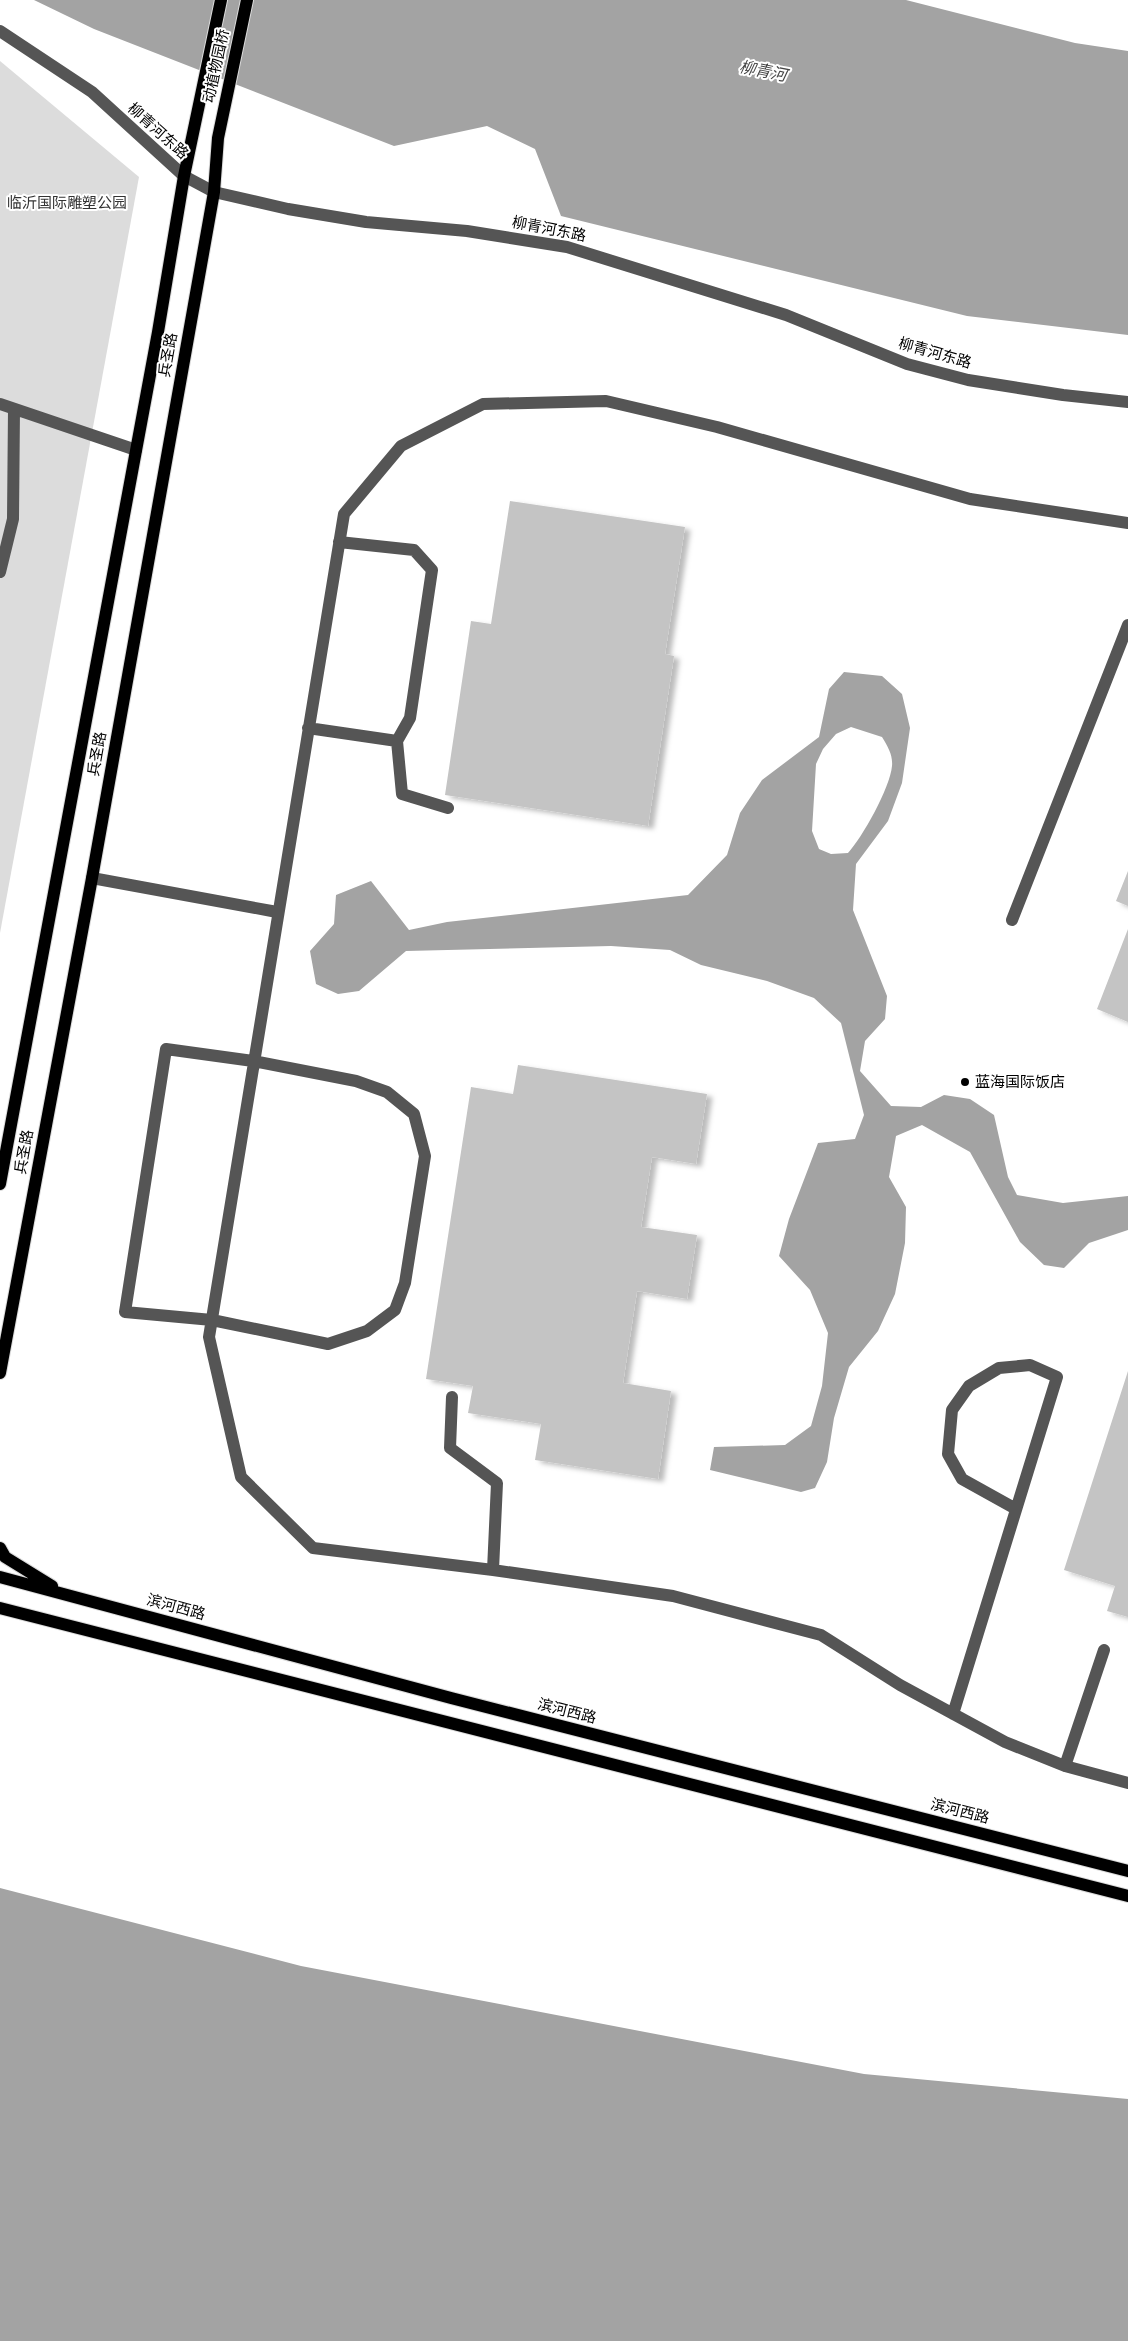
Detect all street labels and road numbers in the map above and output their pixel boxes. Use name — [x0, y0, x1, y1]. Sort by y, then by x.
street label: 动植物园桥 — [199, 27, 233, 105]
street label: 柳青河东路 — [124, 99, 192, 163]
street label: 柳青河东路 — [510, 213, 588, 245]
street label: 兵圣路 — [155, 331, 181, 379]
street label: 柳青河东路 — [896, 334, 974, 372]
street label: 兵圣路 — [84, 730, 110, 778]
street label: 兵圣路 — [11, 1128, 37, 1176]
street label: 滨河西路 — [145, 1591, 207, 1623]
street label: 滨河西路 — [536, 1695, 598, 1727]
street label: 滨河西路 — [929, 1795, 991, 1827]

